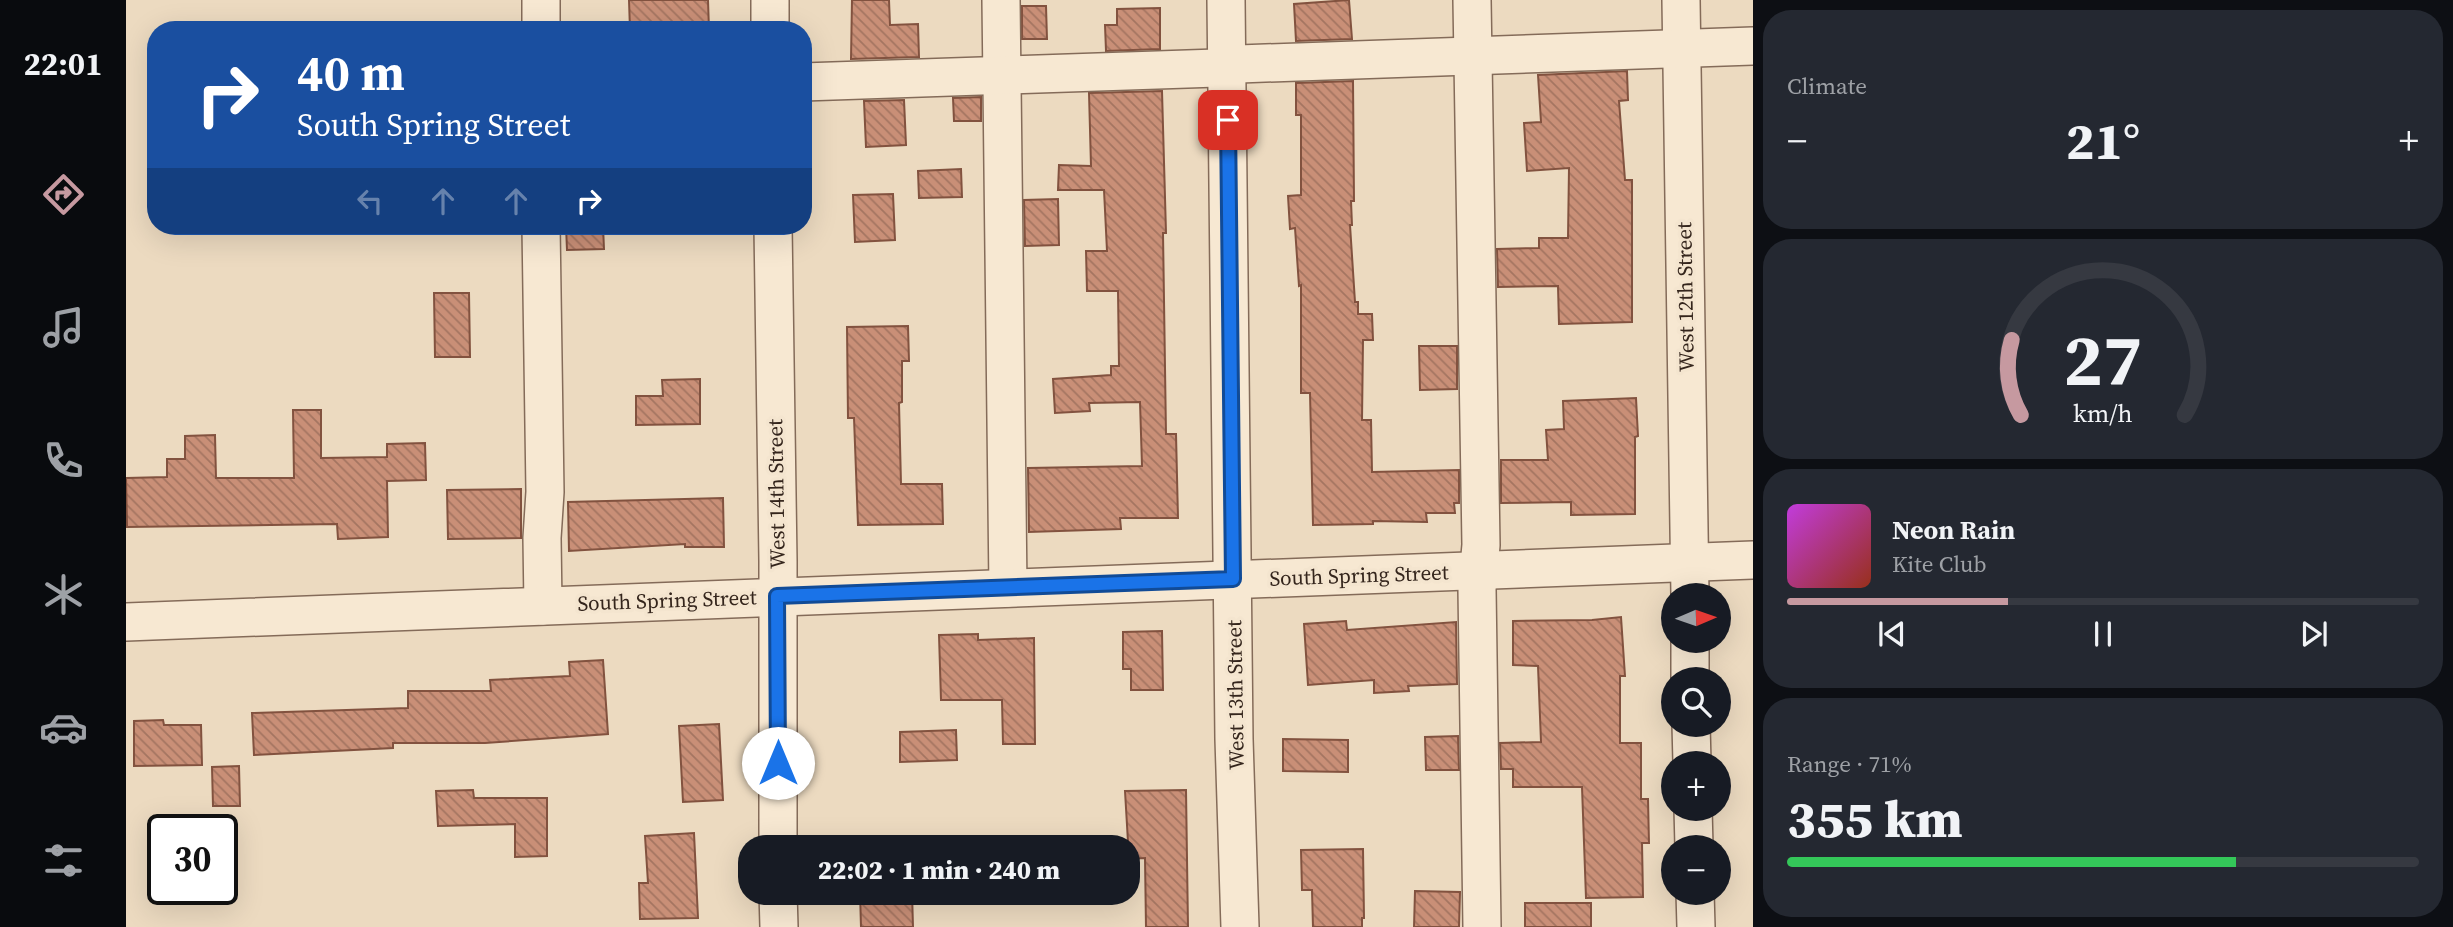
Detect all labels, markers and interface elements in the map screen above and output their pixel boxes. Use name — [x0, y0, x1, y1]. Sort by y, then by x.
text: 40 m — [297, 39, 405, 106]
text: 22:01 — [24, 42, 102, 86]
icon: right — [182, 49, 273, 140]
text: Climate — [1787, 70, 1867, 102]
pin — [1198, 90, 1258, 150]
icon: arrive — [1209, 101, 1247, 139]
text: South Spring Street — [297, 103, 570, 147]
text: 21° — [2066, 105, 2140, 176]
text: − — [1787, 115, 1807, 167]
text: + — [2399, 115, 2419, 167]
icon: directions — [39, 170, 88, 219]
icon: left — [351, 182, 389, 220]
icon: ahead — [424, 182, 462, 220]
icon: ahead — [497, 182, 535, 220]
icon: right — [570, 182, 608, 220]
street label: West 12th Street — [1669, 222, 1701, 372]
icon: music — [39, 303, 88, 352]
text: 27 — [2064, 310, 2142, 409]
text: km/h — [2073, 396, 2133, 430]
street label: West 14th Street — [760, 419, 792, 569]
icon: phone — [39, 436, 88, 485]
text: Neon Rain — [1892, 512, 2015, 548]
text: Kite Club — [1892, 548, 1987, 580]
street label: South Spring Street — [1269, 557, 1449, 593]
icon: climate — [39, 570, 88, 619]
street label: South Spring Street — [577, 582, 757, 618]
north arrow — [1661, 583, 1731, 653]
map controls — [1661, 583, 1731, 905]
icon: previous — [1873, 615, 1911, 653]
icon: pause — [2084, 615, 2122, 653]
icon: next — [2295, 615, 2333, 653]
street label: West 13th Street — [1219, 620, 1251, 770]
button: search — [1661, 667, 1731, 737]
icon: car — [39, 703, 88, 752]
position arrow — [741, 726, 815, 800]
text: Range · 71% — [1787, 748, 1912, 780]
button: + — [1661, 751, 1731, 821]
text: 355 km — [1787, 783, 1963, 854]
speed limit sign: 30 — [147, 814, 238, 905]
button: − — [1661, 835, 1731, 905]
icon: filters — [39, 836, 88, 885]
text: 22:02 · 1 min · 240 m — [818, 852, 1060, 888]

